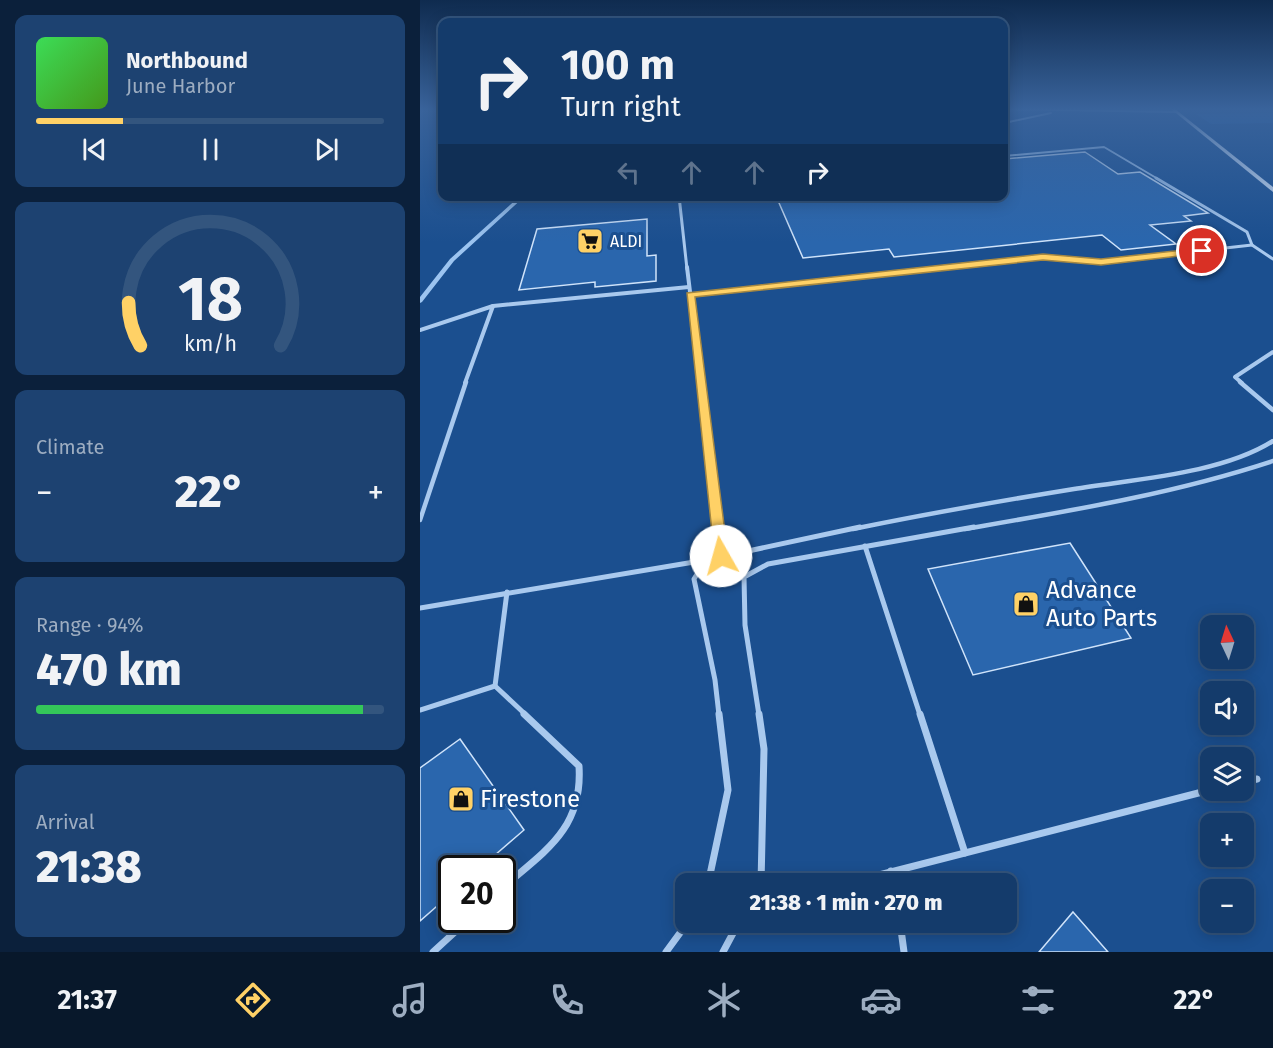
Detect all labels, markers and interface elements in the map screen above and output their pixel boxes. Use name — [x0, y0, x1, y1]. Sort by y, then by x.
text: 100 m — [561, 40, 675, 90]
icon: right — [462, 42, 540, 120]
text: Northbound — [126, 47, 248, 74]
text: June Harbor — [126, 74, 235, 98]
text: Turn right — [561, 91, 681, 123]
icon: previous — [78, 133, 111, 166]
icon: pause — [194, 133, 227, 166]
icon: next — [310, 133, 343, 166]
icon: left — [612, 156, 645, 189]
icon: ahead — [675, 156, 708, 189]
icon: ahead — [738, 156, 771, 189]
icon: right — [801, 156, 834, 189]
pin — [1176, 225, 1227, 276]
supermarket icon: ALDI — [575, 226, 605, 256]
place label: ALDI — [610, 232, 642, 251]
icon: arrive — [1185, 234, 1218, 267]
text: 18 — [177, 262, 243, 337]
text: km/h — [183, 331, 237, 357]
text: Climate — [36, 435, 104, 459]
text: 22° — [175, 465, 245, 519]
text: − — [36, 473, 53, 513]
text: + — [368, 473, 384, 513]
position arrow — [689, 524, 753, 588]
place label: Advance Auto Parts — [1046, 576, 1157, 632]
shop icon: Advance Auto Parts — [1011, 589, 1041, 619]
text: Range · 94% — [36, 613, 144, 637]
north arrow — [1200, 615, 1254, 669]
map controls — [1200, 615, 1254, 933]
text: 470 km — [36, 643, 182, 697]
button: sound — [1200, 681, 1254, 735]
button: layers — [1200, 747, 1254, 801]
shop icon: Firestone — [446, 784, 476, 814]
place label: Firestone — [480, 785, 580, 813]
text: Arrival — [36, 810, 95, 834]
button: + — [1200, 813, 1254, 867]
text: 21:38 — [36, 840, 142, 894]
speed limit sign: 20 — [438, 855, 516, 933]
button: − — [1200, 879, 1254, 933]
text: 21:38 · 1 min · 270 m — [749, 889, 943, 916]
icon: directions — [232, 979, 274, 1021]
icon: music — [389, 979, 431, 1021]
icon: phone — [546, 979, 588, 1021]
icon: climate — [703, 979, 745, 1021]
icon: car — [860, 979, 902, 1021]
icon: filters — [1017, 979, 1059, 1021]
text: 21:37 — [57, 984, 117, 1016]
text: 22° — [1174, 984, 1216, 1016]

